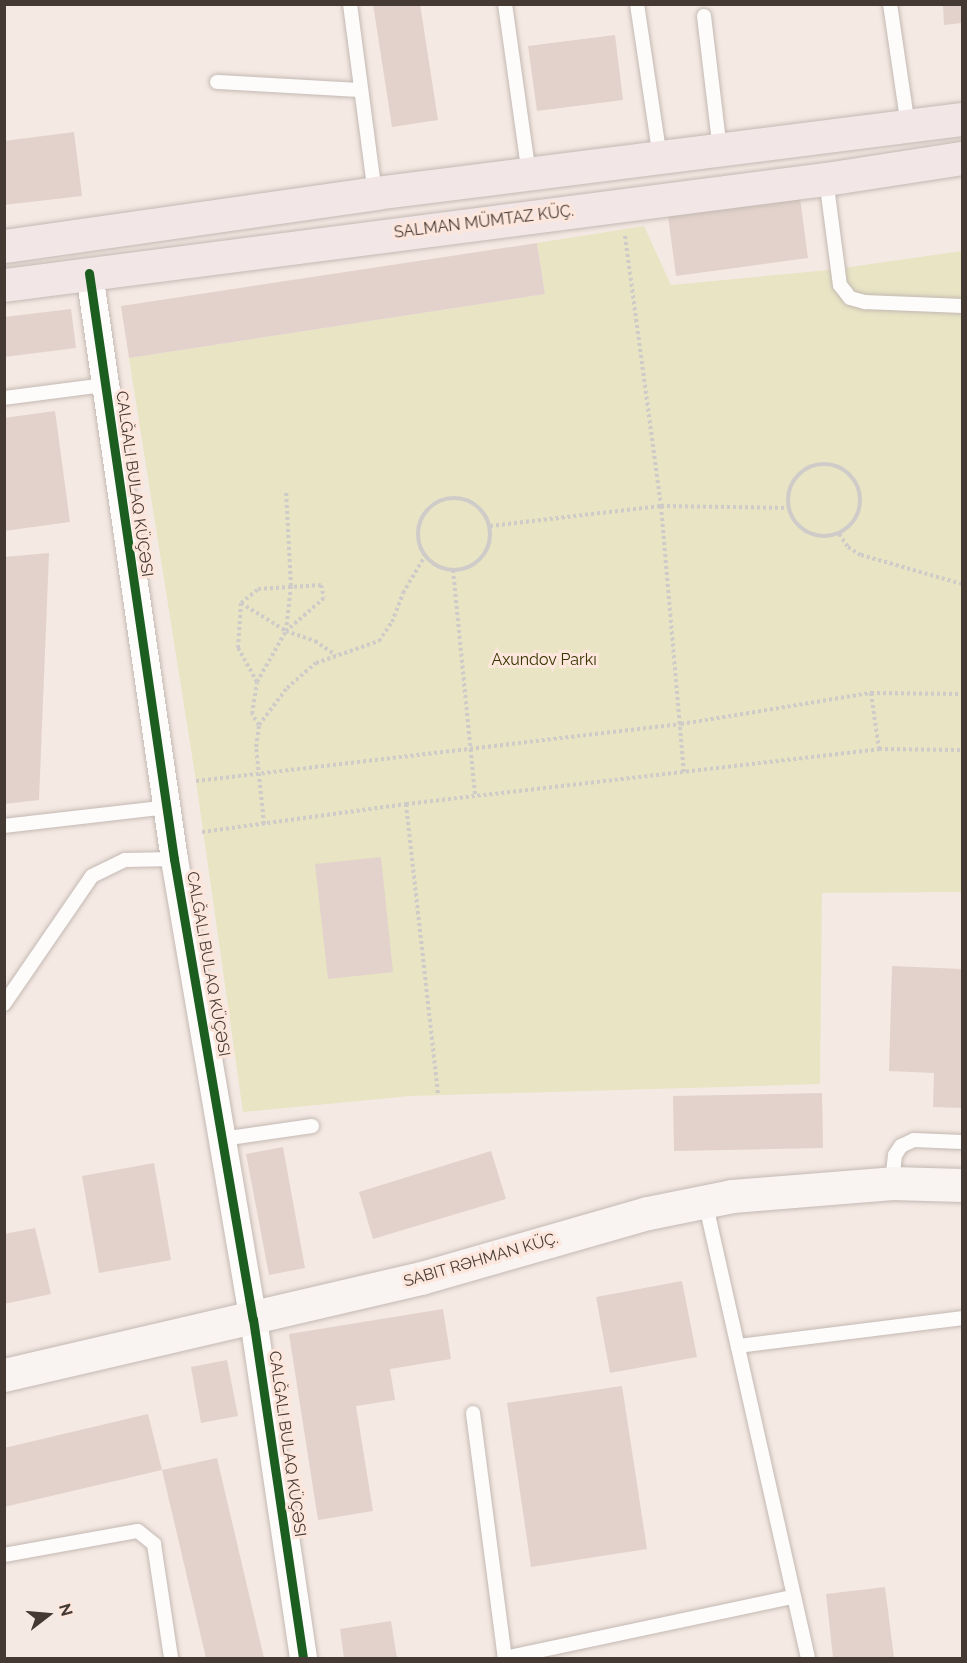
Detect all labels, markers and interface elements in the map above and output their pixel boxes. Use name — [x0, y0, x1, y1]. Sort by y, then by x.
street label: SALMAN MÜMTAZ KÜÇ. — [393, 201, 575, 243]
street label: CALĞALI BULAQ KÜÇƏSI — [111, 390, 157, 578]
park label: Axundov Parkı — [491, 650, 597, 670]
street label: CALĞALI BULAQ KÜÇƏSI — [182, 870, 234, 1058]
street label: SABIT RƏHMAN KÜÇ. — [401, 1229, 561, 1291]
street label: CALĞALI BULAQ KÜÇƏSI — [264, 1350, 310, 1538]
north arrow — [18, 1585, 78, 1645]
text: N — [55, 1601, 77, 1618]

